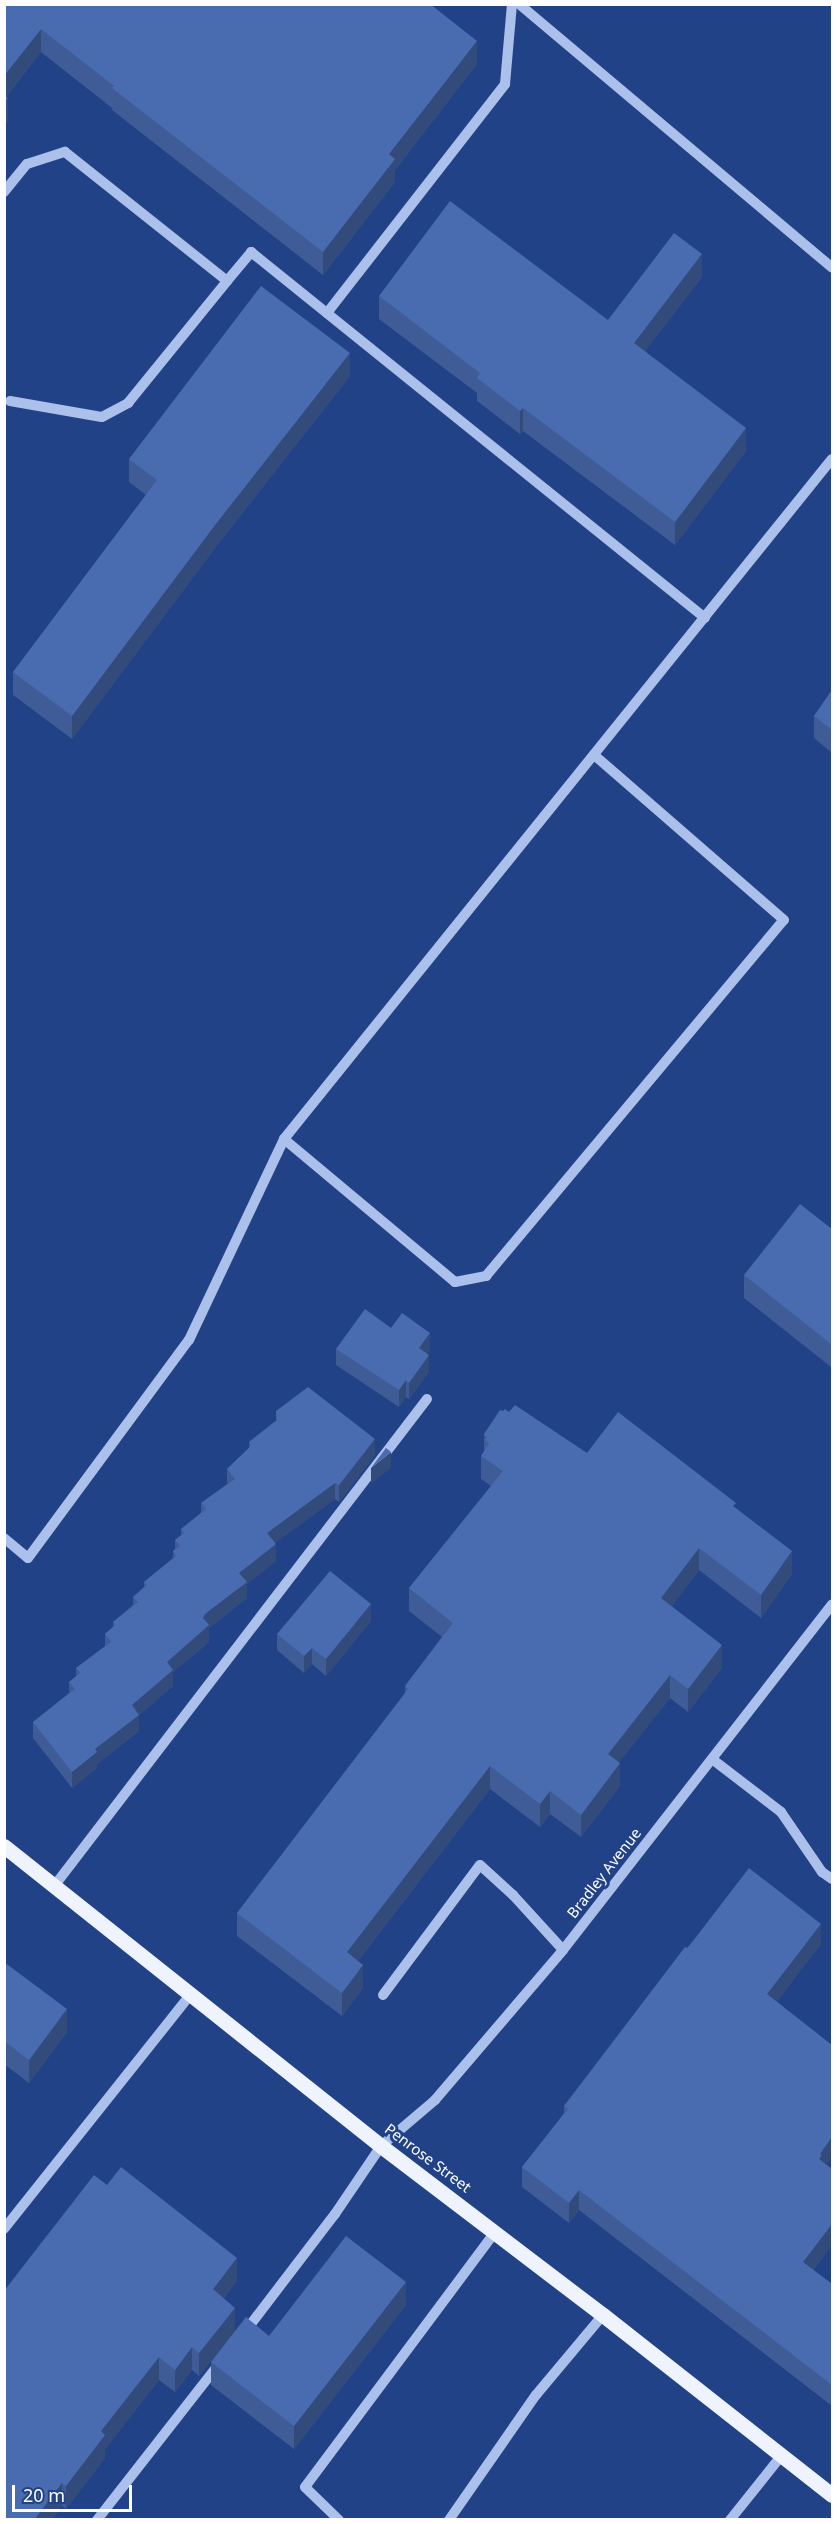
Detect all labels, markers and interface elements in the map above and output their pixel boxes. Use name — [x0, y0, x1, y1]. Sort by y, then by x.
street label: Bradley Avenue — [563, 1824, 645, 1922]
street label: Penrose Street — [381, 2120, 475, 2196]
scale bar — [15, 2473, 135, 2511]
text: 20 m — [23, 2483, 65, 2507]

